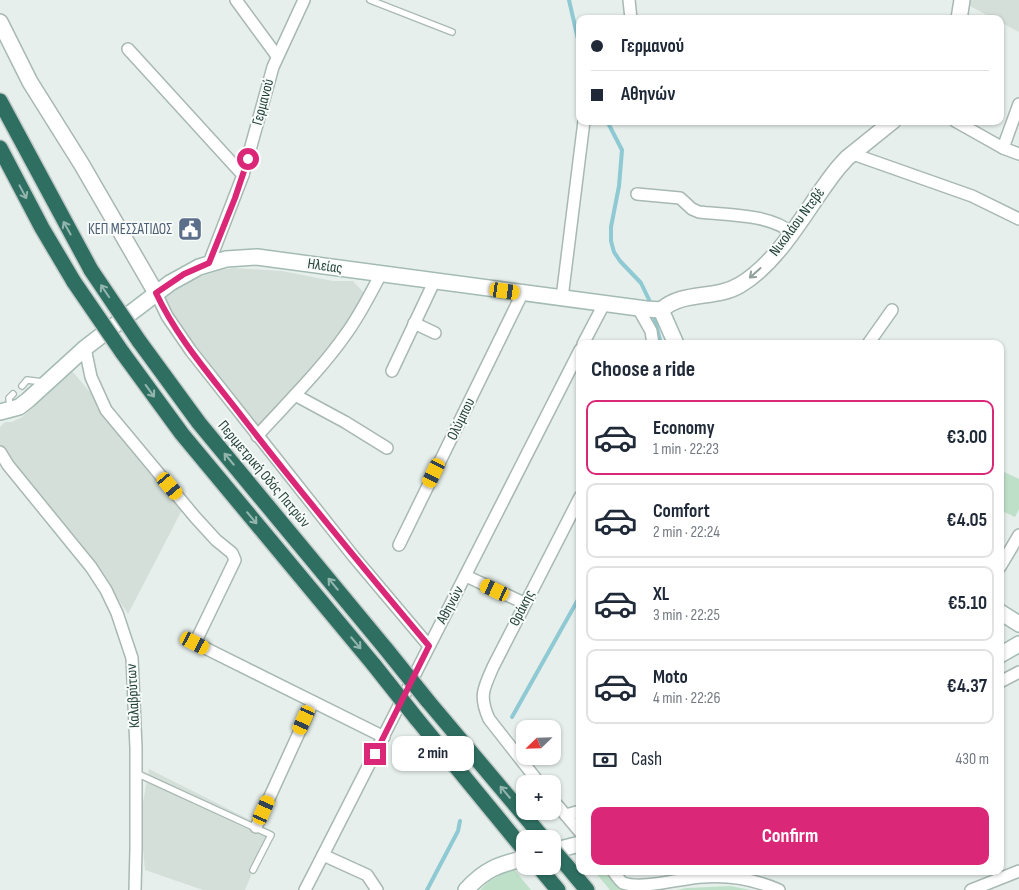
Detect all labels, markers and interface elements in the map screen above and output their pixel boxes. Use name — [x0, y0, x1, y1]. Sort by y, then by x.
text: Γερμανού — [621, 35, 684, 58]
street label: Γερμανού — [248, 77, 278, 127]
text: Αθηνών — [621, 83, 675, 106]
route start — [237, 148, 259, 170]
one-way arrow — [18, 184, 28, 199]
street label: Νικολάου Ντεβέ — [765, 184, 829, 260]
public building icon: ΚΕΠ ΜΕΣΣΑΤΙΔΟΣ — [177, 216, 203, 242]
place label: ΚΕΠ ΜΕΣΣΑΤΙΔΟΣ — [88, 220, 172, 239]
one-way arrow — [62, 221, 71, 236]
street label: Ηλείας — [306, 254, 344, 278]
one-way arrow — [749, 267, 762, 279]
car — [489, 281, 520, 301]
one-way arrow — [100, 284, 110, 298]
text: Choose a ride — [591, 356, 695, 383]
one-way arrow — [145, 384, 156, 397]
street label: Ολύμπου — [443, 395, 479, 443]
icon: car — [593, 415, 638, 460]
street label: Περιμετρική Οδός Πατρών — [214, 417, 314, 532]
text: Economy — [653, 417, 715, 440]
text: €3.00 — [946, 426, 987, 449]
text: 1 min · 22:23 — [653, 440, 719, 459]
one-way arrow — [224, 453, 235, 466]
car — [420, 456, 447, 490]
car — [154, 470, 185, 502]
icon: car — [593, 498, 638, 543]
text: Comfort — [653, 500, 710, 523]
text: €4.05 — [947, 509, 987, 532]
one-way arrow — [246, 512, 258, 525]
text: 2 min · 22:24 — [653, 523, 720, 542]
car — [478, 577, 511, 603]
one-way arrow — [327, 578, 338, 591]
icon: car — [593, 581, 638, 626]
street label: Αθηνών — [432, 583, 468, 628]
text: XL — [653, 583, 669, 606]
street label: Θράκης — [505, 587, 539, 629]
text: €5.10 — [948, 592, 987, 615]
text: 3 min · 22:25 — [653, 606, 720, 625]
car — [178, 630, 211, 656]
one-way arrow — [350, 637, 361, 650]
street label: Καλαβρύτων — [122, 663, 144, 729]
icon: car — [593, 664, 638, 709]
text: Moto — [653, 666, 688, 689]
text: €4.37 — [947, 675, 987, 698]
text: 4 min · 22:26 — [653, 689, 720, 708]
car — [291, 703, 316, 737]
north arrow — [516, 720, 561, 765]
map controls — [516, 720, 561, 875]
callout: 2 min — [392, 736, 475, 772]
route end — [364, 743, 386, 765]
text: 2 min — [418, 744, 448, 763]
icon: cash — [591, 746, 619, 774]
text: Cash — [631, 748, 662, 771]
text: 430 m — [956, 750, 989, 769]
button: + — [516, 775, 561, 820]
one-way arrow — [500, 786, 511, 799]
car — [251, 793, 276, 827]
button: Confirm — [591, 807, 989, 865]
button: − — [516, 830, 561, 875]

